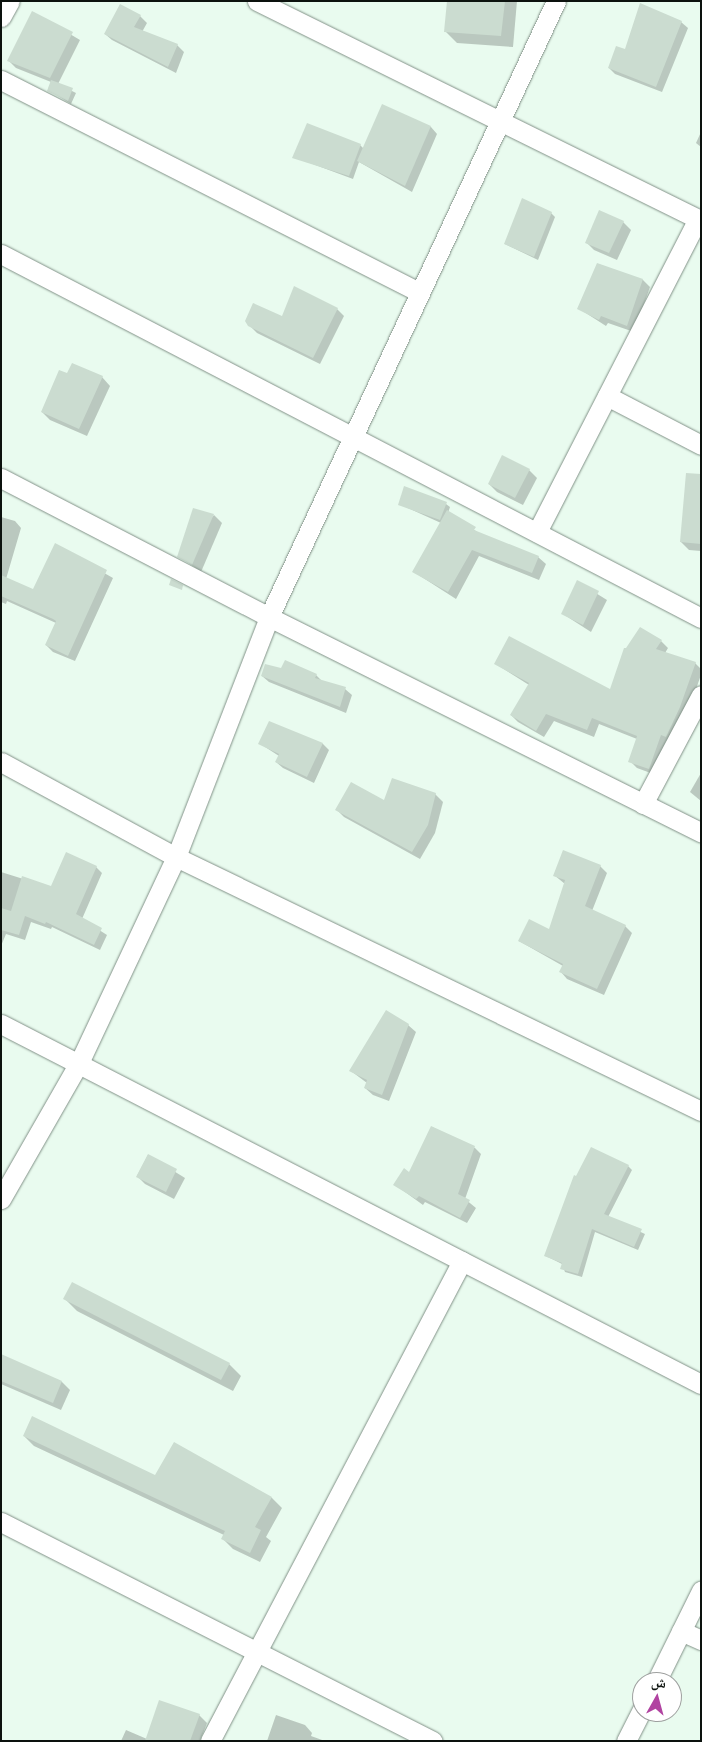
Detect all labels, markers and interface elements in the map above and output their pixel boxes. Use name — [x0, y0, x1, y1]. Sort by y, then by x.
north arrow — [632, 1672, 682, 1722]
text: ش — [650, 1673, 667, 1692]

